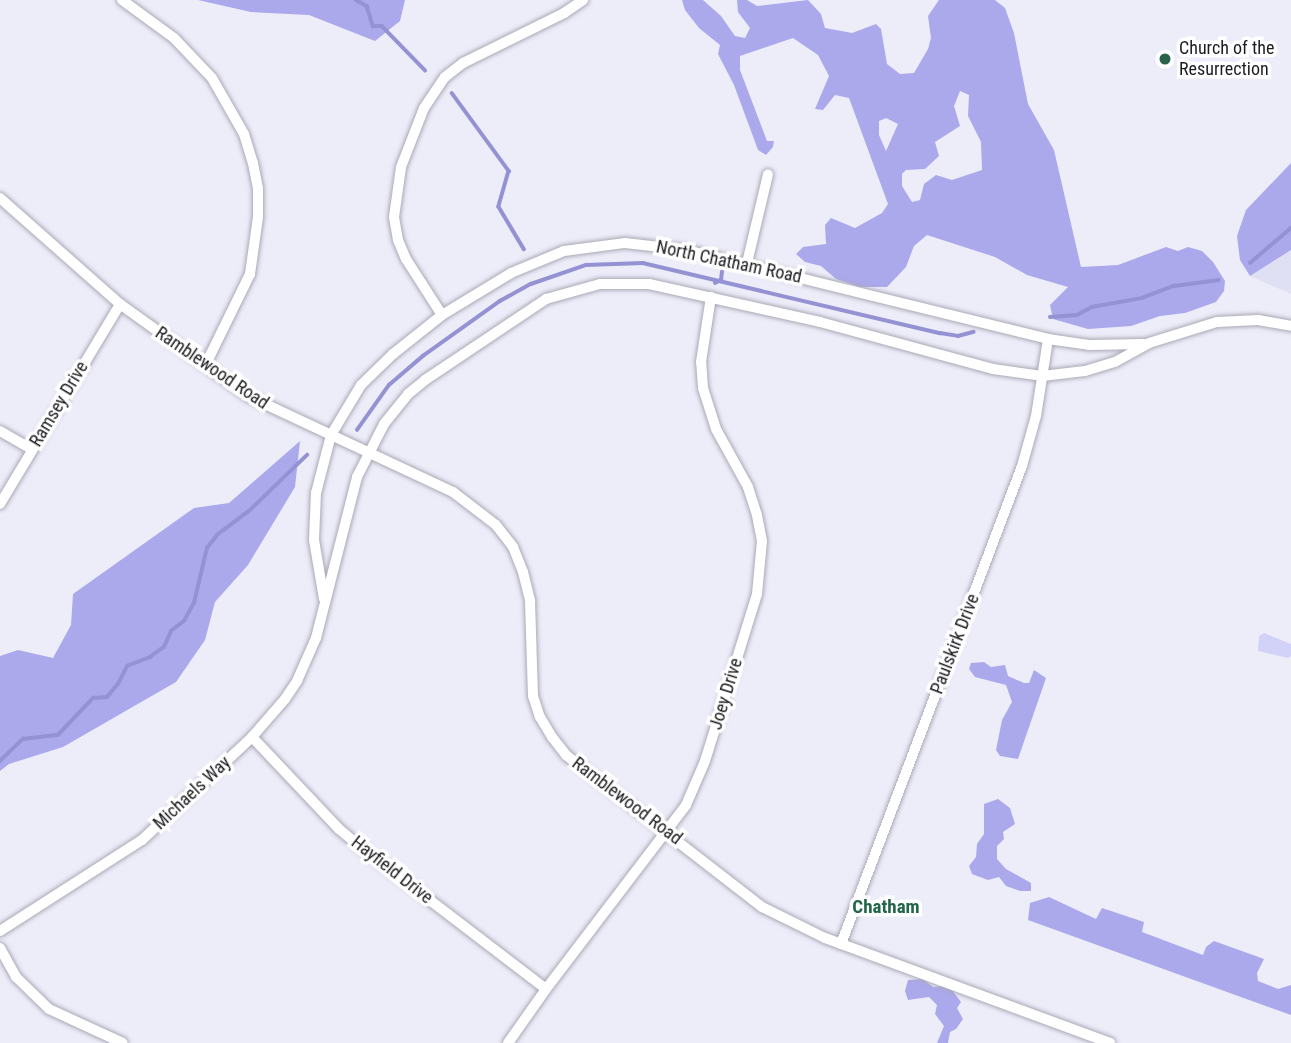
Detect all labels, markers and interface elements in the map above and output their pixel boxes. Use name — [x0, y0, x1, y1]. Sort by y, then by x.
place label: Church of the Resurrection — [1179, 38, 1274, 80]
marker: Church of the Resurrection — [1157, 51, 1173, 67]
street label: North Chatham Road — [654, 236, 804, 288]
street label: Ramblewood Road — [151, 322, 273, 414]
street label: Ramsey Drive — [25, 357, 93, 451]
street label: Paulskirk Drive — [926, 591, 984, 697]
street label: Joey Drive — [705, 656, 747, 732]
street label: Michaels Way — [149, 752, 235, 834]
street label: Ramblewood Road — [568, 753, 686, 849]
street label: Hayfield Drive — [347, 831, 437, 909]
district label: Chatham — [852, 896, 920, 918]

